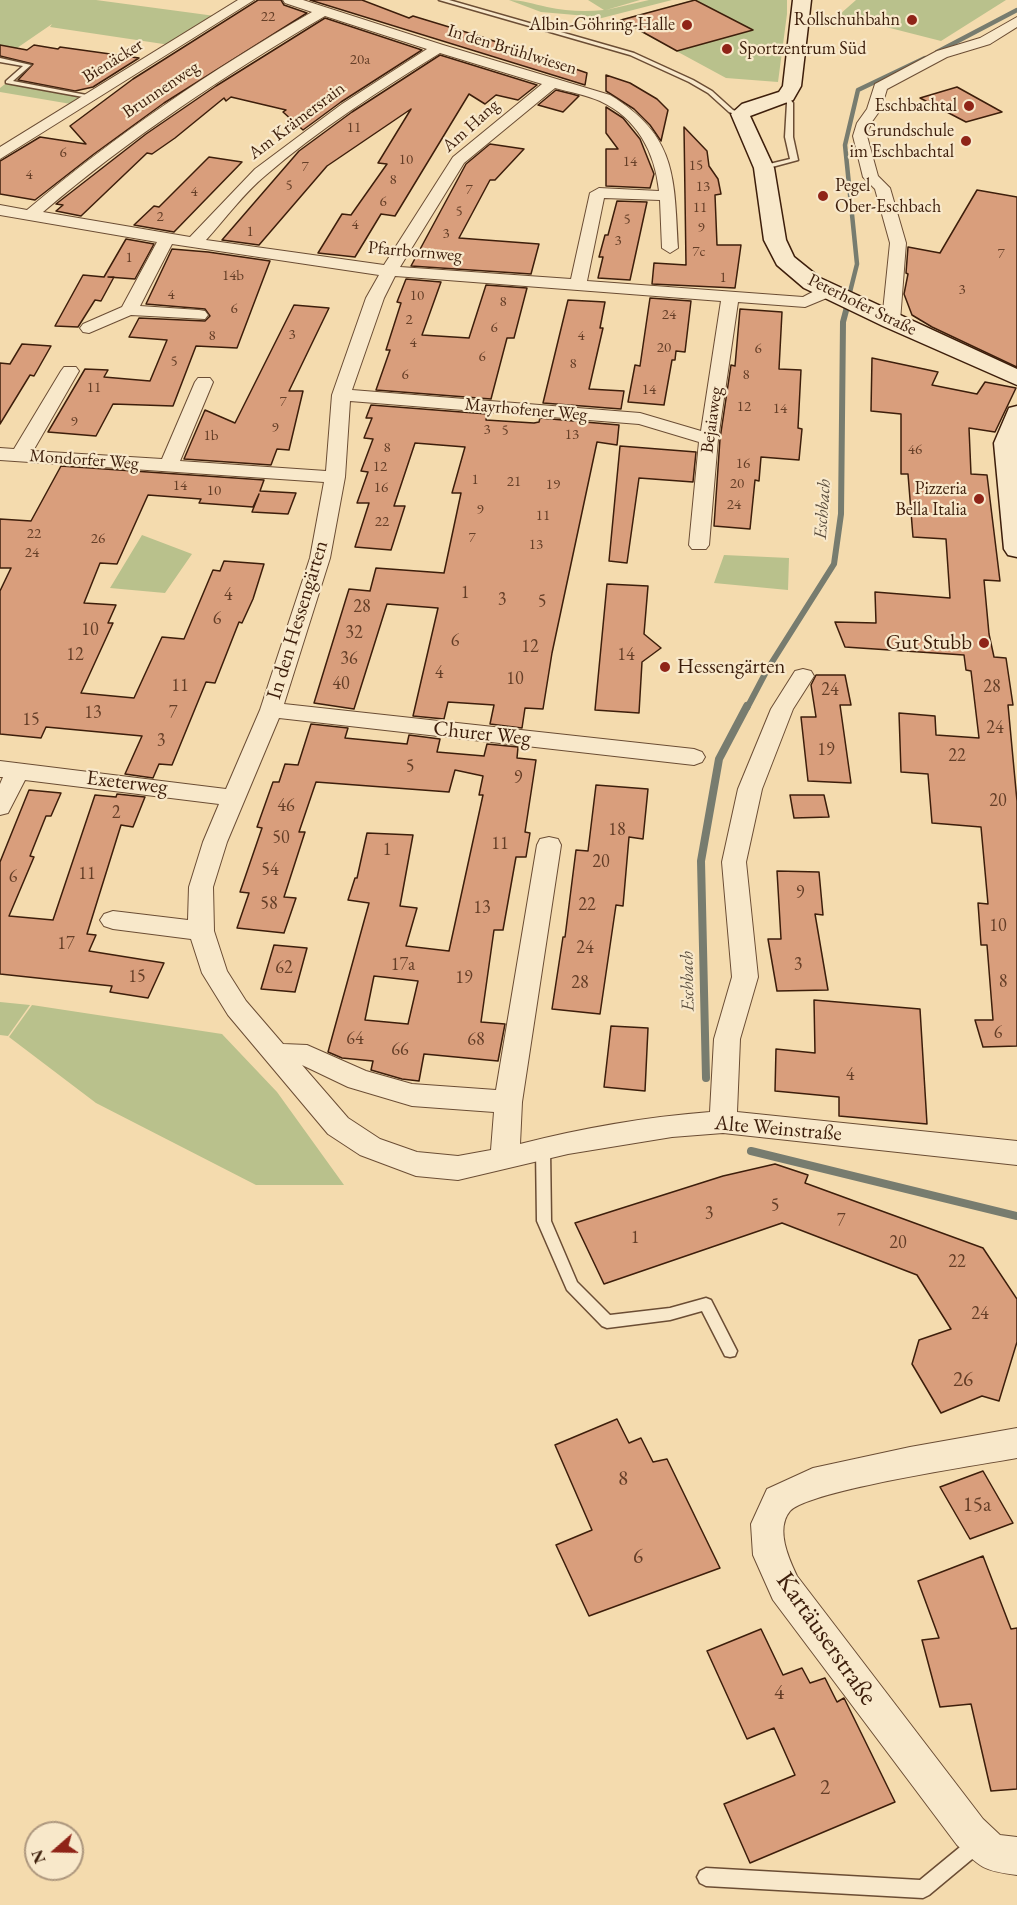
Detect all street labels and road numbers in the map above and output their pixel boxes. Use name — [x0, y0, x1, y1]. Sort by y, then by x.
street label: In den Brühlwiesen — [445, 20, 579, 80]
street label: Bienäcker — [79, 34, 147, 88]
street label: Brunnenweg — [119, 56, 203, 124]
street label: Am Krämersrain — [244, 78, 350, 164]
street label: Am Hang — [438, 95, 504, 157]
street label: Pfarrbornweg — [367, 237, 463, 267]
street label: Peterhofer Straße — [804, 269, 920, 341]
street label: Bejaiaweg — [697, 385, 727, 455]
street label: Mayrhofener Weg — [464, 394, 588, 426]
street label: Mondorfer Weg — [29, 445, 139, 475]
street label: In den Hessengärten — [262, 537, 334, 703]
street label: Churer Weg — [432, 716, 532, 752]
street label: Exeterweg — [85, 766, 169, 800]
street label: Alte Weinstraße — [713, 1111, 843, 1147]
street label: Kartäuserstraße — [769, 1567, 883, 1711]

